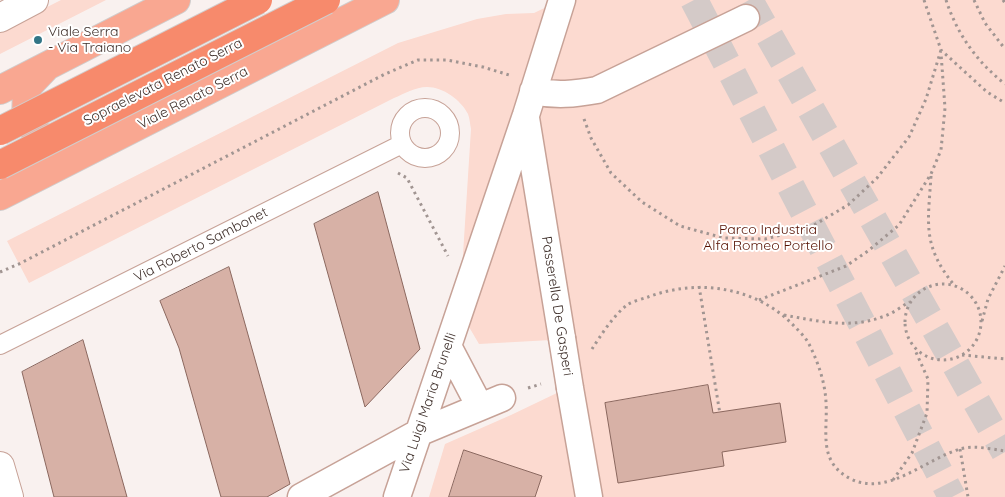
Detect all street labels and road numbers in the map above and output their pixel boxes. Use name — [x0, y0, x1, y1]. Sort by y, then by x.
street label: Sopraelevata Renato Serra — [81, 35, 245, 129]
street label: Viale Renato Serra — [135, 63, 251, 133]
street label: Via Roberto Sambonet — [131, 204, 271, 286]
street label: Passerella De Gasperi — [538, 235, 576, 377]
street label: Via Luigi Maria Brunelli — [396, 331, 460, 475]

